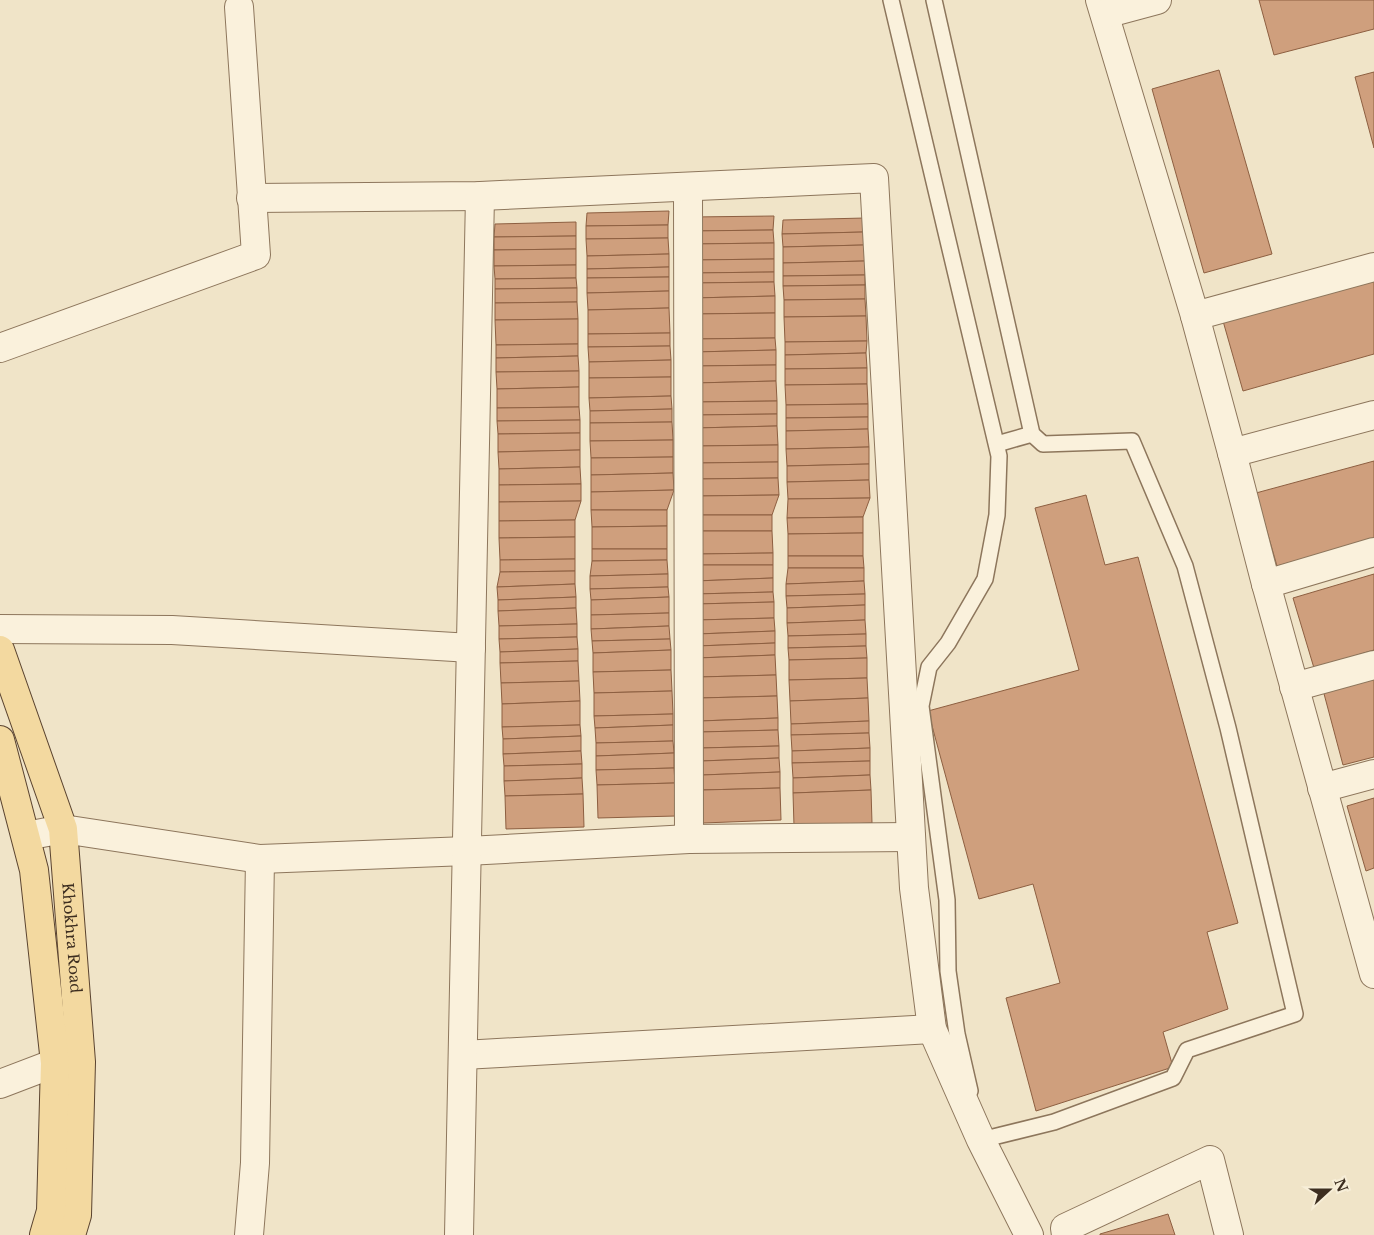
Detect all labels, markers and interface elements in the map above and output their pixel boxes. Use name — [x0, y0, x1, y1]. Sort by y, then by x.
street label: Khokhra Road — [58, 882, 86, 994]
north arrow — [1304, 1165, 1354, 1215]
text: N — [1330, 1176, 1352, 1195]

